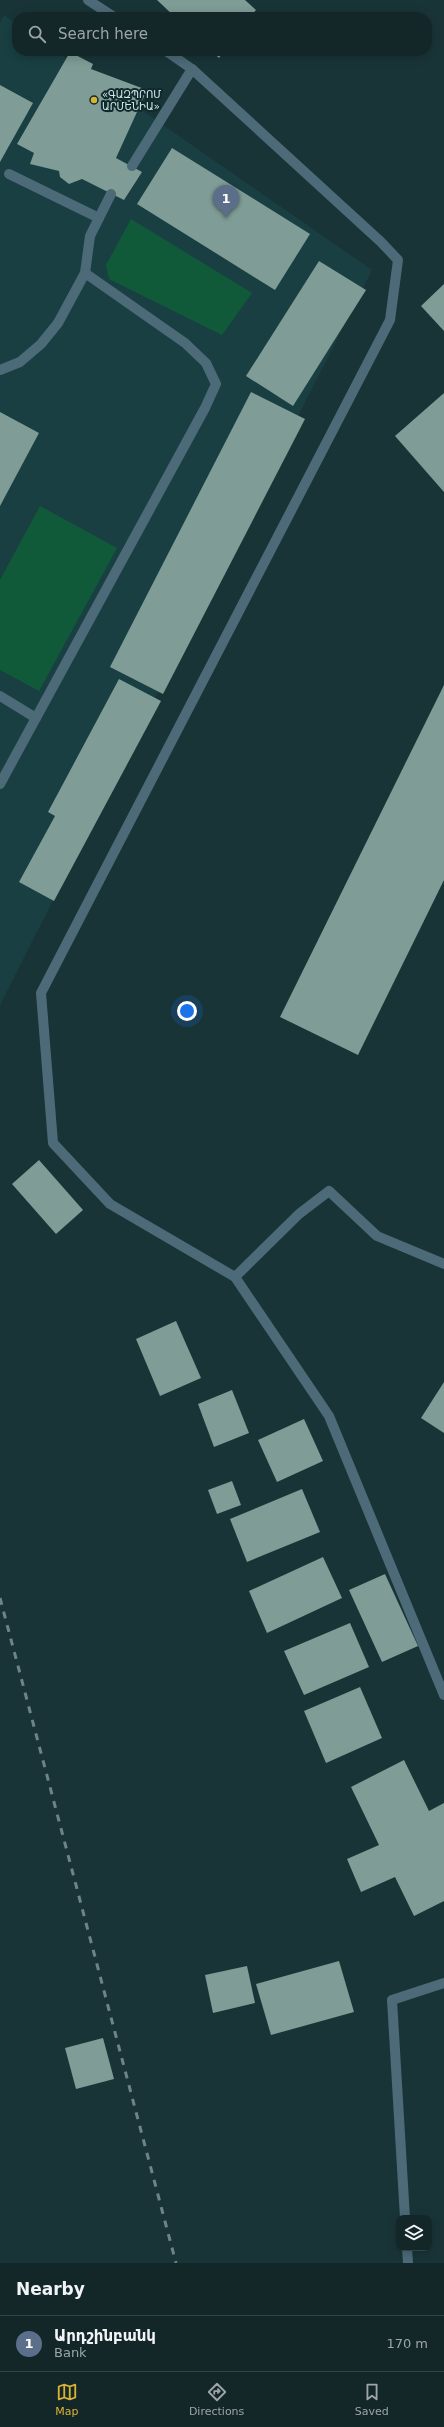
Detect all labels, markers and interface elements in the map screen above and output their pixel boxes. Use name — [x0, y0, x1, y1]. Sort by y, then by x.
search box — [12, 12, 432, 56]
icon: search — [26, 23, 48, 45]
text: Search here — [58, 25, 148, 43]
place label: «ԳԱԶՊՐՈՄ ԱՐՄԵՆԻԱ» — [102, 89, 161, 112]
marker: «ԳԱԶՊՐՈՄ ԱՐՄԵՆԻԱ» — [89, 95, 99, 105]
pin: 1 — [213, 185, 239, 218]
your location — [177, 1001, 197, 1021]
map controls — [396, 2215, 432, 2251]
button: layers — [396, 2215, 432, 2251]
text: Nearby — [16, 2279, 85, 2299]
text: Արդշինբանկ — [54, 2327, 156, 2345]
text: 1 — [24, 2336, 34, 2351]
text: 170 m — [386, 2336, 428, 2351]
text: Bank — [54, 2345, 87, 2360]
tab: Map — [55, 2381, 78, 2418]
tab: Directions — [189, 2381, 244, 2418]
tab: Saved — [355, 2381, 389, 2418]

